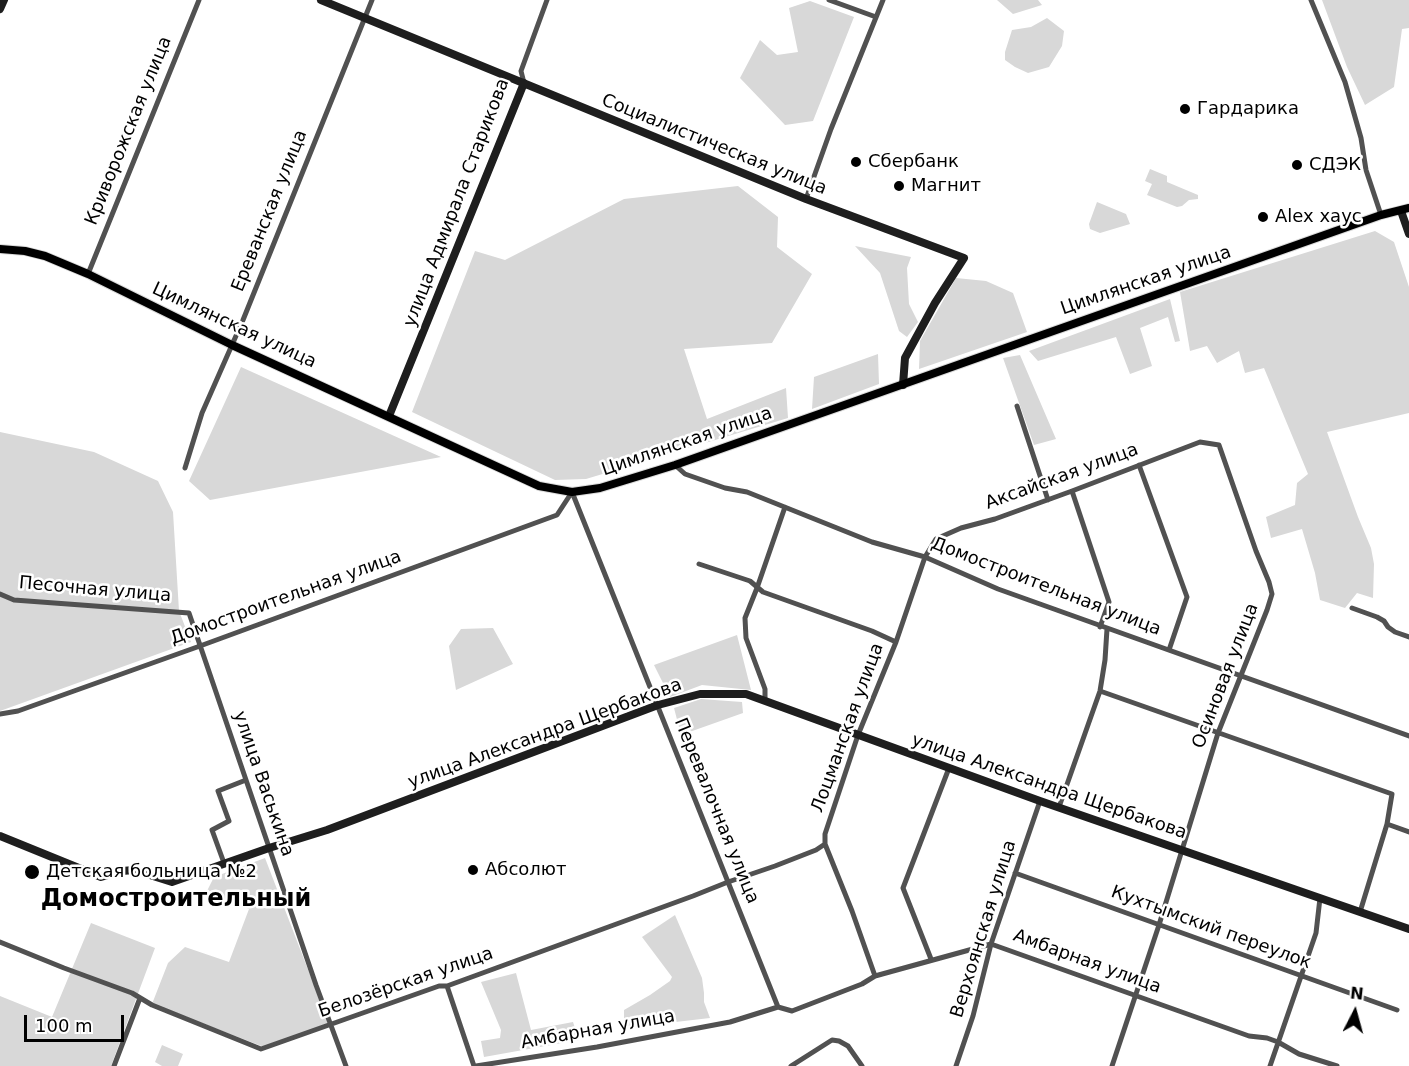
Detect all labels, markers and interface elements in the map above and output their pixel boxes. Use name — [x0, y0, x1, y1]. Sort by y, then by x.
street label: Криворожская улица — [81, 33, 177, 229]
street label: улица Адмирала Старикова — [400, 76, 514, 330]
street label: Социалистическая улица — [598, 90, 830, 200]
place label: Гардарика — [1197, 98, 1299, 120]
marker: Гардарика — [1178, 102, 1192, 116]
street label: Ереванская улица — [228, 127, 312, 295]
place label: Сбербанк — [868, 151, 959, 173]
place label: СДЭК — [1309, 154, 1361, 176]
marker: Сбербанк — [849, 155, 863, 169]
marker: СДЭК — [1290, 158, 1304, 172]
place label: Магнит — [911, 175, 981, 197]
marker: Магнит — [892, 179, 906, 193]
place label: Alex хаус — [1275, 206, 1362, 228]
marker: Alex хаус — [1256, 210, 1270, 224]
street label: Цимлянская улица — [1058, 242, 1234, 320]
street label: Цимлянская улица — [148, 278, 320, 374]
street label: Цимлянская улица — [599, 403, 775, 481]
street label: Аксайская улица — [983, 439, 1141, 515]
street label: Домостроительная улица — [928, 533, 1164, 641]
street label: Домостроительная улица — [168, 546, 404, 650]
street label: Песочная улица — [18, 573, 172, 607]
street label: Осиновая улица — [1188, 600, 1264, 752]
street label: Лоцманская улица — [807, 640, 889, 816]
street label: улица Александра Щербакова — [405, 674, 685, 794]
street label: улица Васькина — [228, 709, 298, 859]
street label: Перевалочная улица — [669, 715, 763, 907]
street label: улица Александра Щербакова — [908, 730, 1190, 844]
street label: Верхоянская улица — [947, 838, 1021, 1020]
place label: Абсолют — [485, 859, 566, 881]
place label: Детская больница №2 — [46, 861, 257, 883]
marker: Детская больница №2 — [23, 863, 41, 881]
marker: Абсолют — [466, 863, 480, 877]
street label: Кухтымский переулок — [1108, 882, 1314, 974]
district label: Домостроительный — [41, 886, 311, 914]
street label: Амбарная улица — [1010, 925, 1164, 999]
street label: Белозёрская улица — [316, 943, 496, 1023]
north arrow — [1325, 982, 1385, 1042]
text: N — [1349, 983, 1365, 1004]
scale bar — [27, 1003, 128, 1041]
street label: Амбарная улица — [519, 1006, 677, 1054]
text: 100 m — [35, 1015, 93, 1036]

